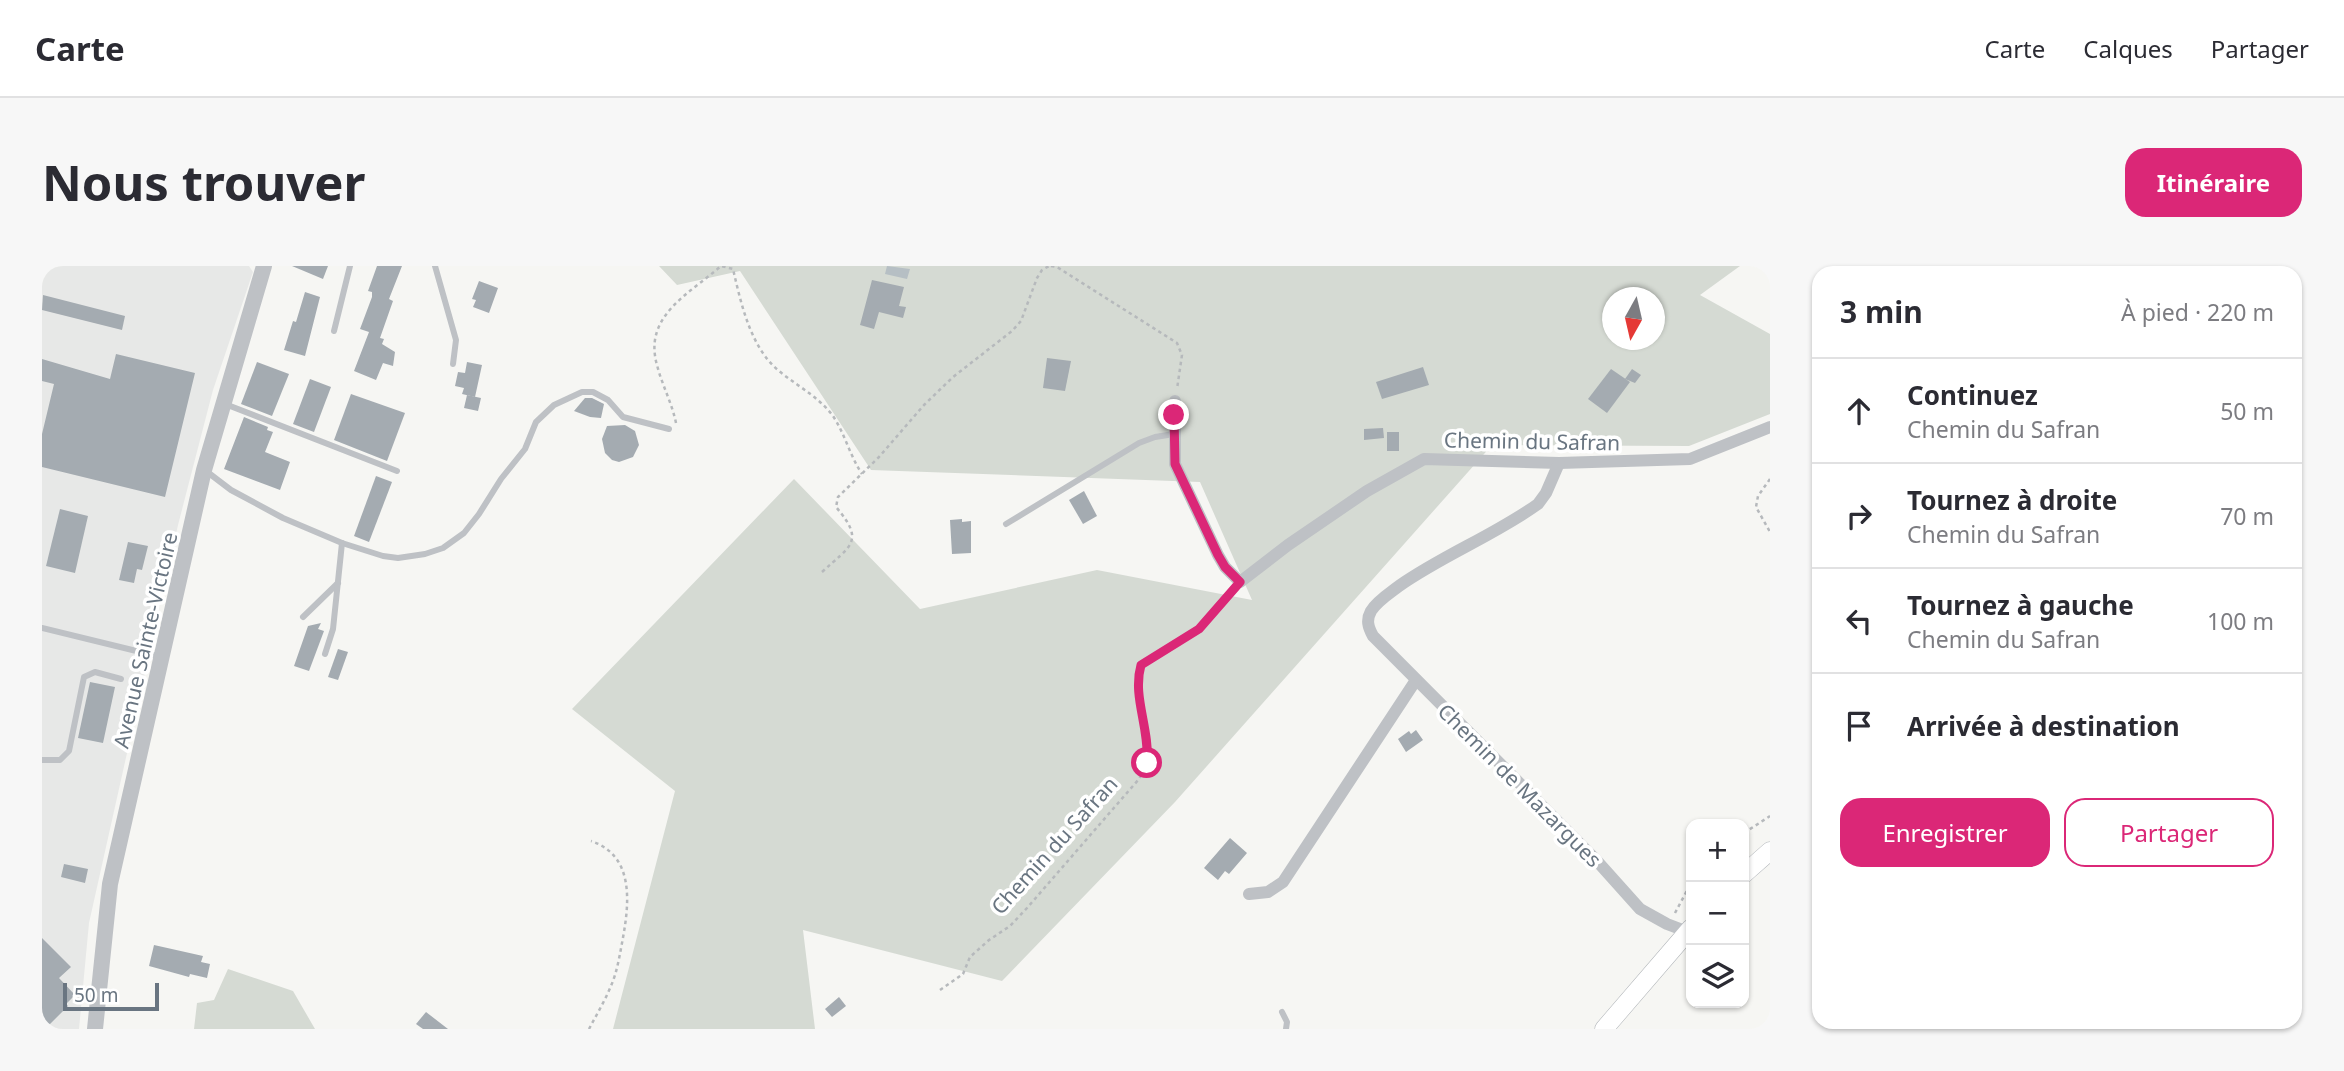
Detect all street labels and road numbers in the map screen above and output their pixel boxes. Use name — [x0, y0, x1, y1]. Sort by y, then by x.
street label: Chemin du Safran — [1444, 425, 1620, 457]
street label: Avenue Sainte-Victoire — [107, 529, 183, 751]
street label: Chemin de Mazargues — [1432, 697, 1608, 873]
street label: Chemin du Safran — [985, 770, 1123, 920]

